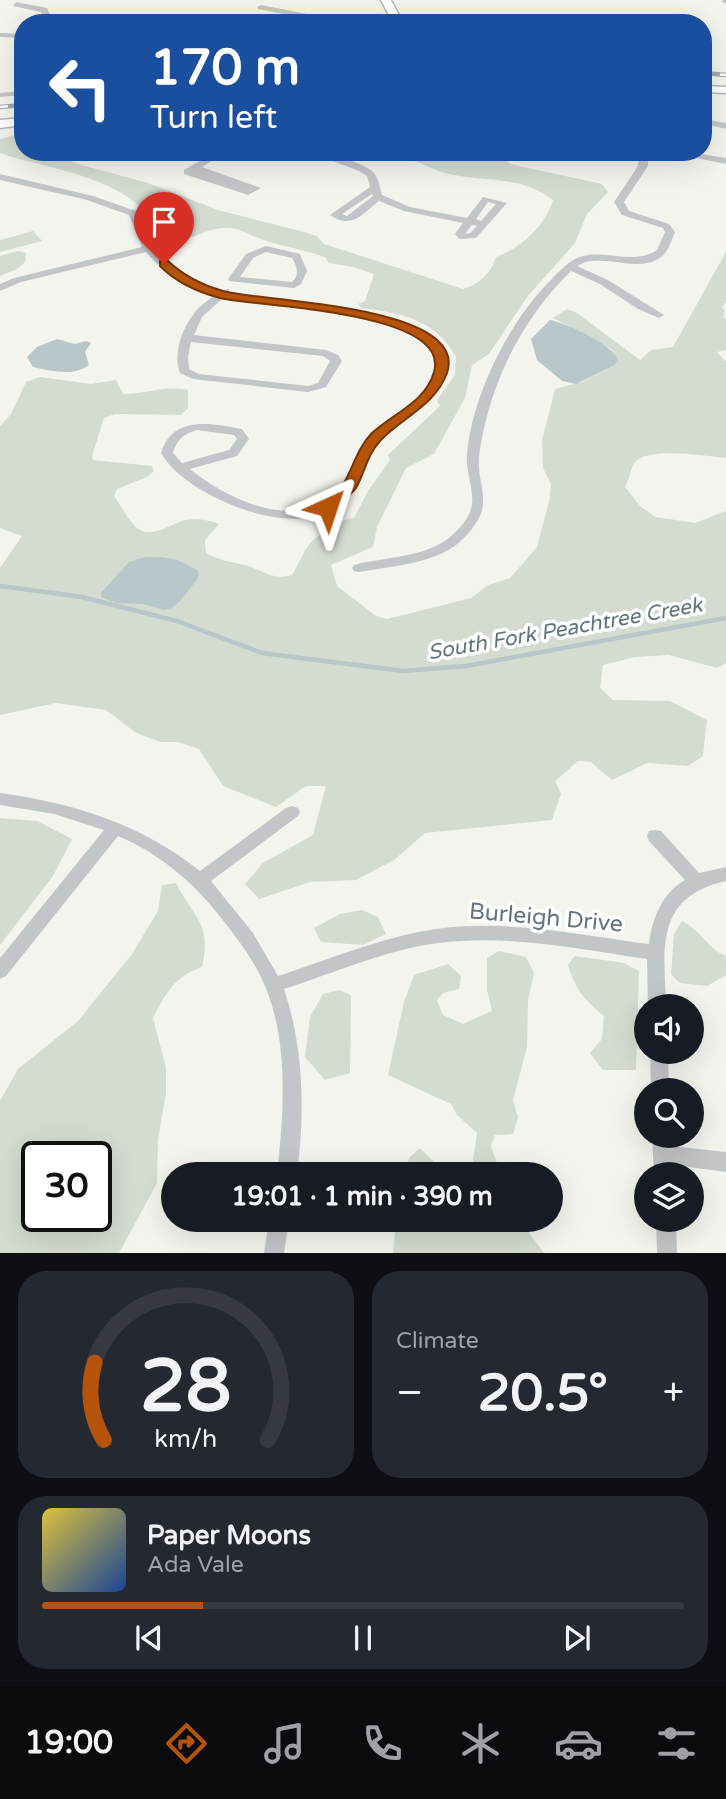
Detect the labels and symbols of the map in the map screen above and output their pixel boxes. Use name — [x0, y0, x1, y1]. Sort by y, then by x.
pin — [134, 192, 194, 264]
position arrow — [291, 470, 365, 544]
water label: South Fork Peachtree Creek — [426, 592, 706, 665]
street label: Burleigh Drive — [468, 897, 624, 939]
speed limit sign: 30 — [21, 1141, 112, 1232]

